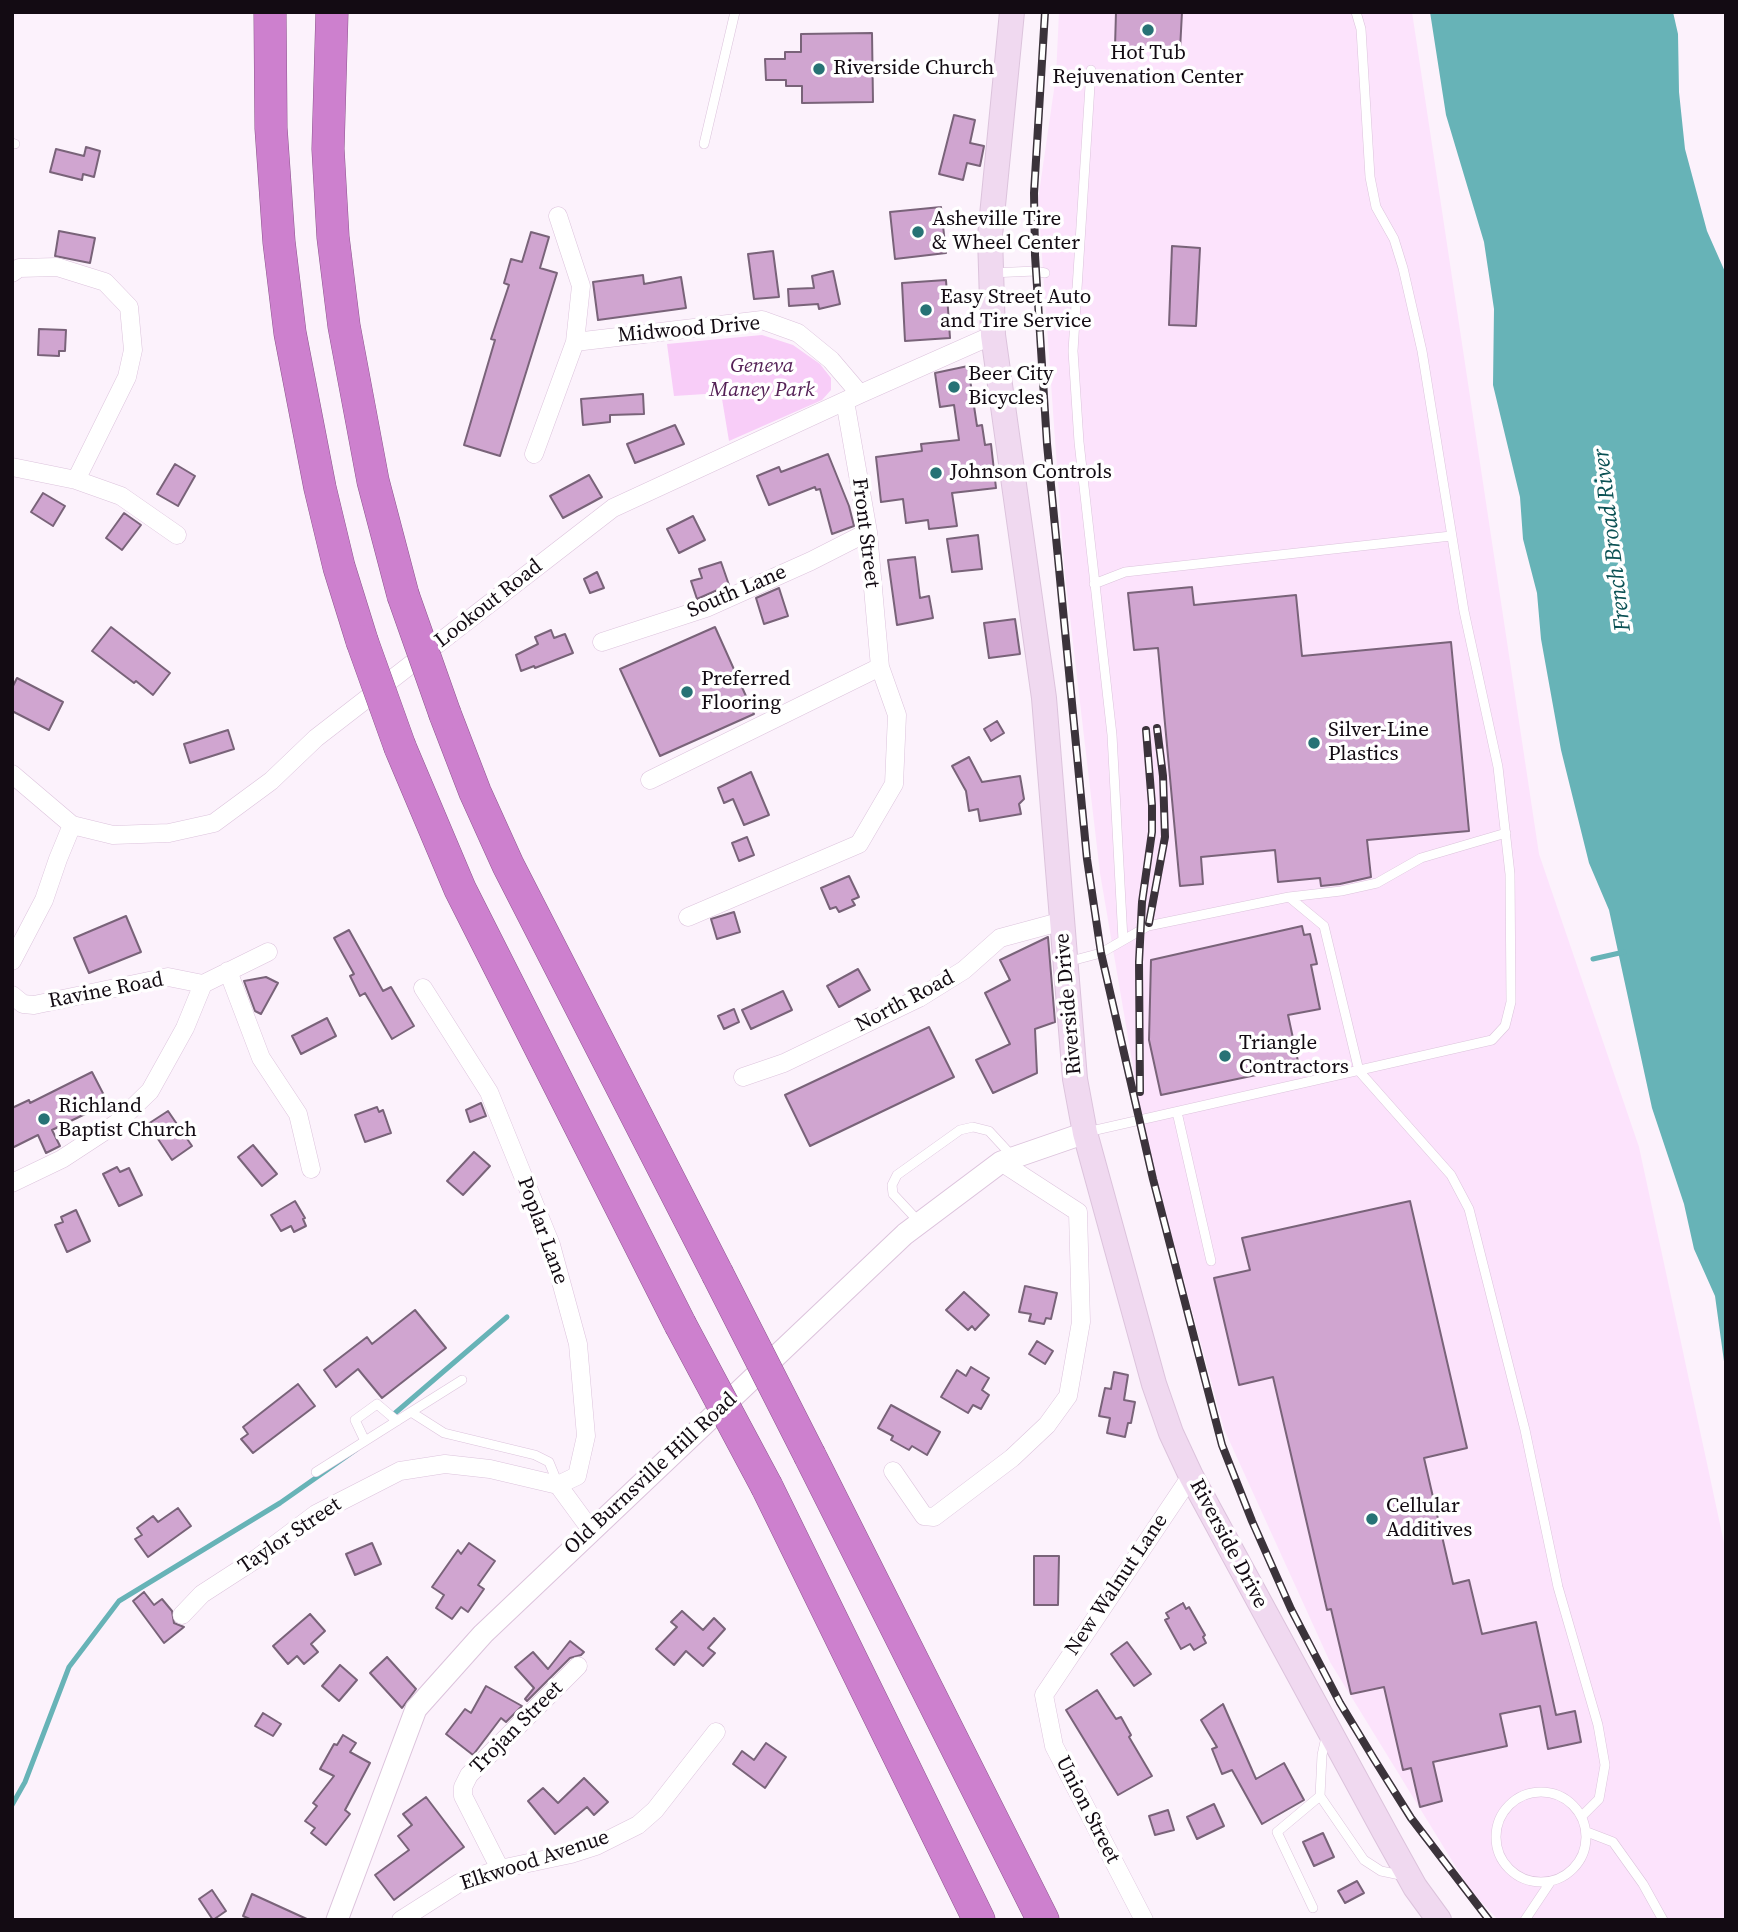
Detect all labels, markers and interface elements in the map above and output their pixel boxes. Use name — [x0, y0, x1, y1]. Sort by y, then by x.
marker: Hot Tub Rejuvenation Center — [1140, 22, 1156, 38]
place label: Hot Tub Rejuvenation Center — [1052, 41, 1244, 91]
place label: Riverside Church — [833, 56, 994, 82]
marker: Riverside Church — [811, 61, 827, 77]
place label: Asheville Tire & Wheel Center — [932, 207, 1080, 257]
marker: Asheville Tire & Wheel Center — [910, 224, 926, 240]
place label: Easy Street Auto and Tire Service — [940, 285, 1092, 335]
marker: Easy Street Auto and Tire Service — [918, 302, 934, 318]
street label: Midwood Drive — [617, 311, 761, 349]
park label: Geneva Maney Park — [709, 354, 815, 404]
place label: Beer City Bicycles — [968, 362, 1053, 412]
marker: Beer City Bicycles — [946, 379, 962, 395]
water label: French Broad River — [1588, 447, 1638, 633]
place label: Johnson Controls — [950, 460, 1112, 486]
marker: Johnson Controls — [928, 465, 944, 481]
street label: Front Street — [846, 477, 884, 589]
street label: Lookout Road — [430, 554, 548, 654]
street label: South Lane — [684, 560, 790, 624]
place label: Preferred Flooring — [701, 667, 790, 717]
marker: Preferred Flooring — [679, 684, 695, 700]
place label: Silver-Line Plastics — [1328, 718, 1429, 768]
marker: Silver-Line Plastics — [1306, 735, 1322, 751]
street label: Riverside Drive — [1050, 932, 1088, 1076]
street label: North Road — [851, 966, 959, 1038]
street label: Ravine Road — [46, 967, 166, 1015]
place label: Triangle Contractors — [1239, 1031, 1349, 1081]
marker: Triangle Contractors — [1217, 1048, 1233, 1064]
place label: Richland Baptist Church — [58, 1094, 197, 1144]
marker: Richland Baptist Church — [36, 1111, 52, 1127]
street label: Poplar Lane — [511, 1174, 573, 1288]
street label: Old Burnsville Hill Road — [560, 1388, 742, 1560]
street label: Riverside Drive — [1183, 1475, 1273, 1613]
street label: Taylor Street — [234, 1492, 346, 1580]
place label: Cellular Additives — [1386, 1494, 1472, 1544]
street label: New Walnut Lane — [1060, 1509, 1174, 1661]
marker: Cellular Additives — [1364, 1511, 1380, 1527]
street label: Trojan Street — [465, 1676, 569, 1780]
street label: Union Street — [1049, 1752, 1125, 1868]
street label: Elkwood Avenue — [457, 1825, 613, 1897]

